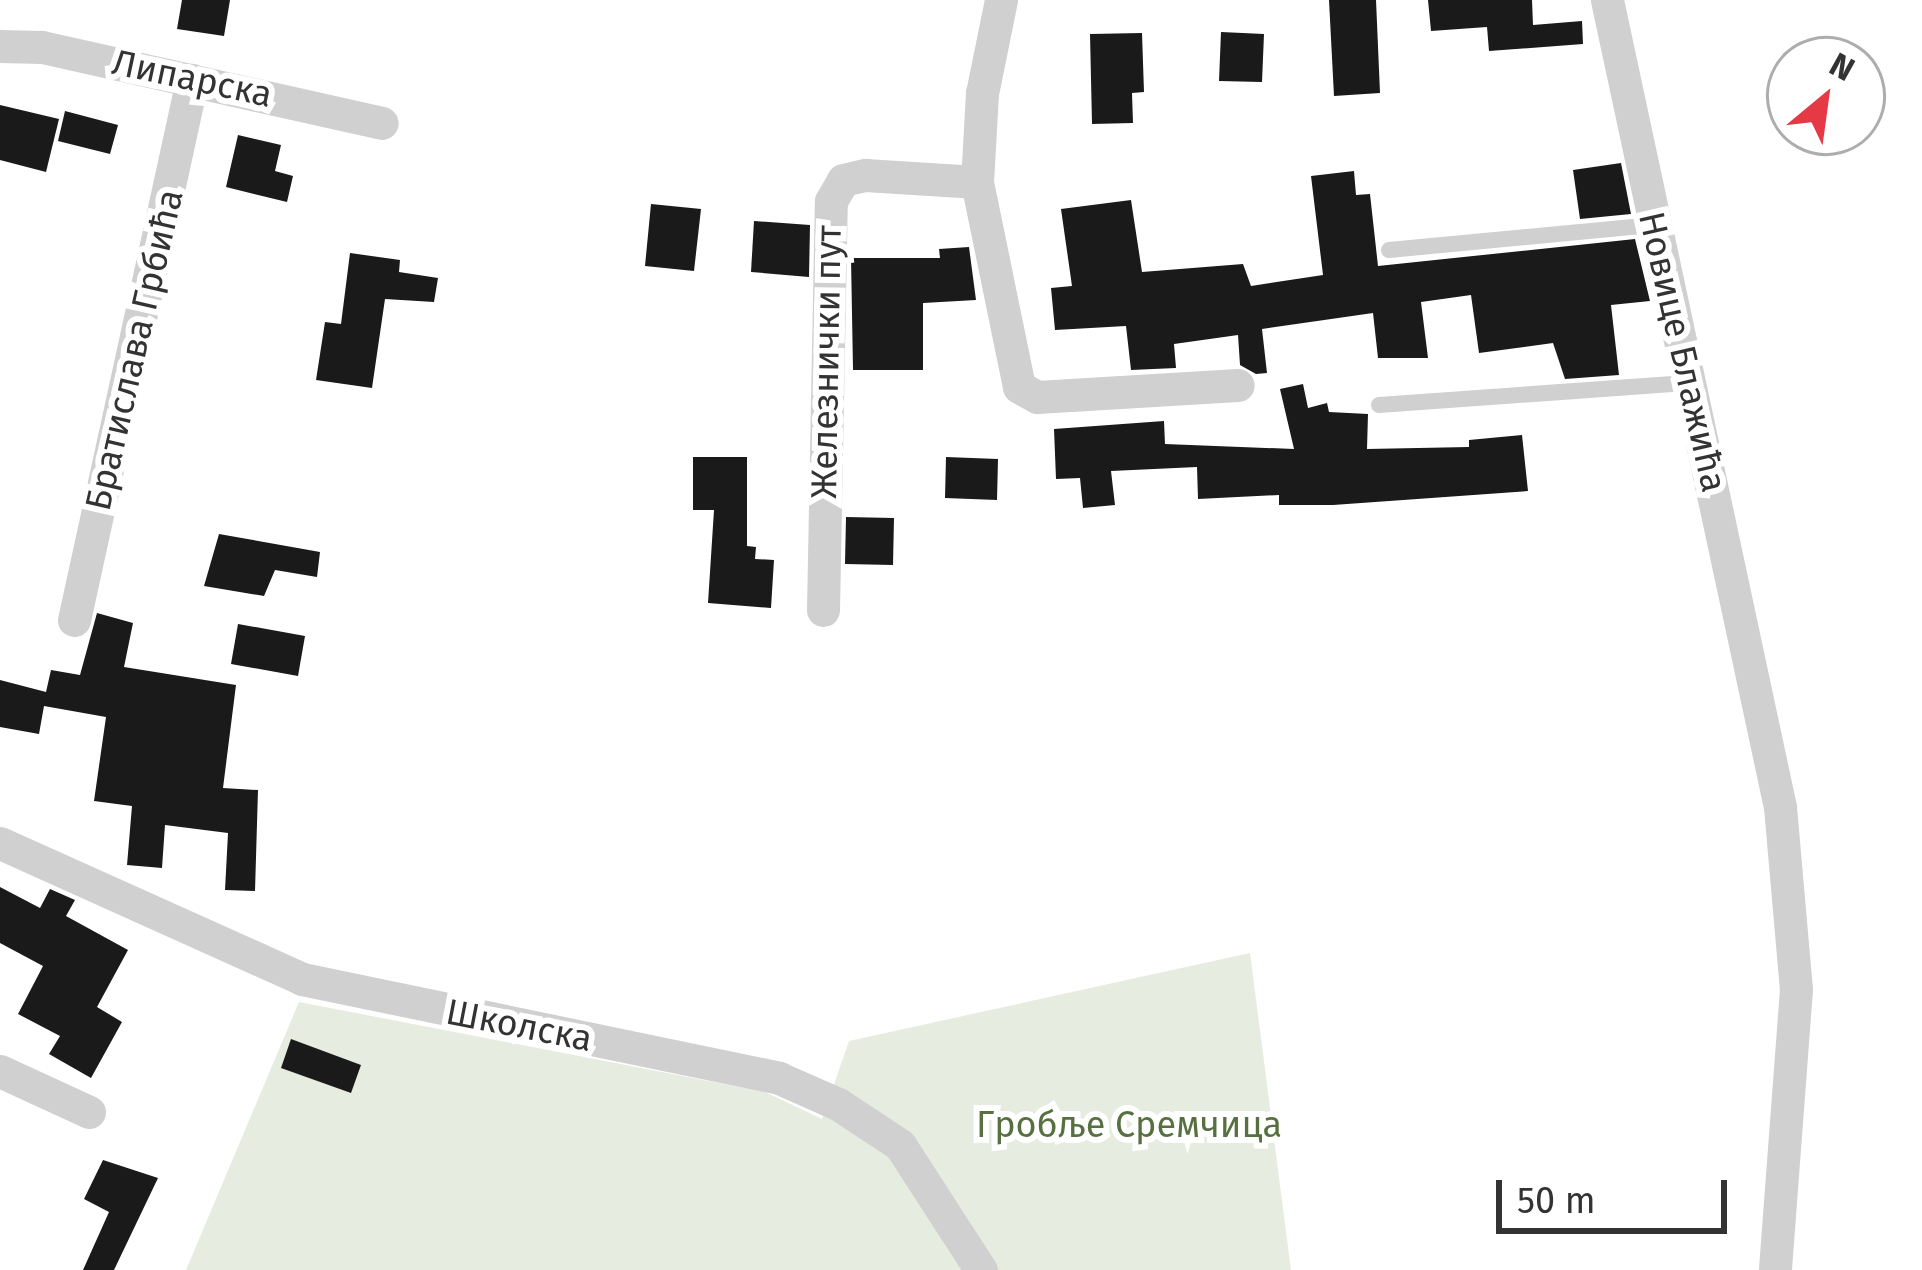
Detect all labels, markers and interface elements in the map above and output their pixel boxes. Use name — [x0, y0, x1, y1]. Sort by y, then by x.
north arrow — [1766, 36, 1886, 156]
street label: Липарска — [108, 41, 276, 117]
text: N — [1823, 44, 1861, 90]
street label: Братислава Грбића — [77, 185, 193, 515]
street label: Новице Блажића — [1629, 208, 1735, 496]
street label: Железнички пут — [803, 225, 851, 499]
street label: Школска — [442, 991, 596, 1061]
park label: Гробље Сремчица — [976, 1104, 1282, 1148]
scale bar — [1502, 1156, 1733, 1230]
text: 50 m — [1517, 1179, 1596, 1223]

